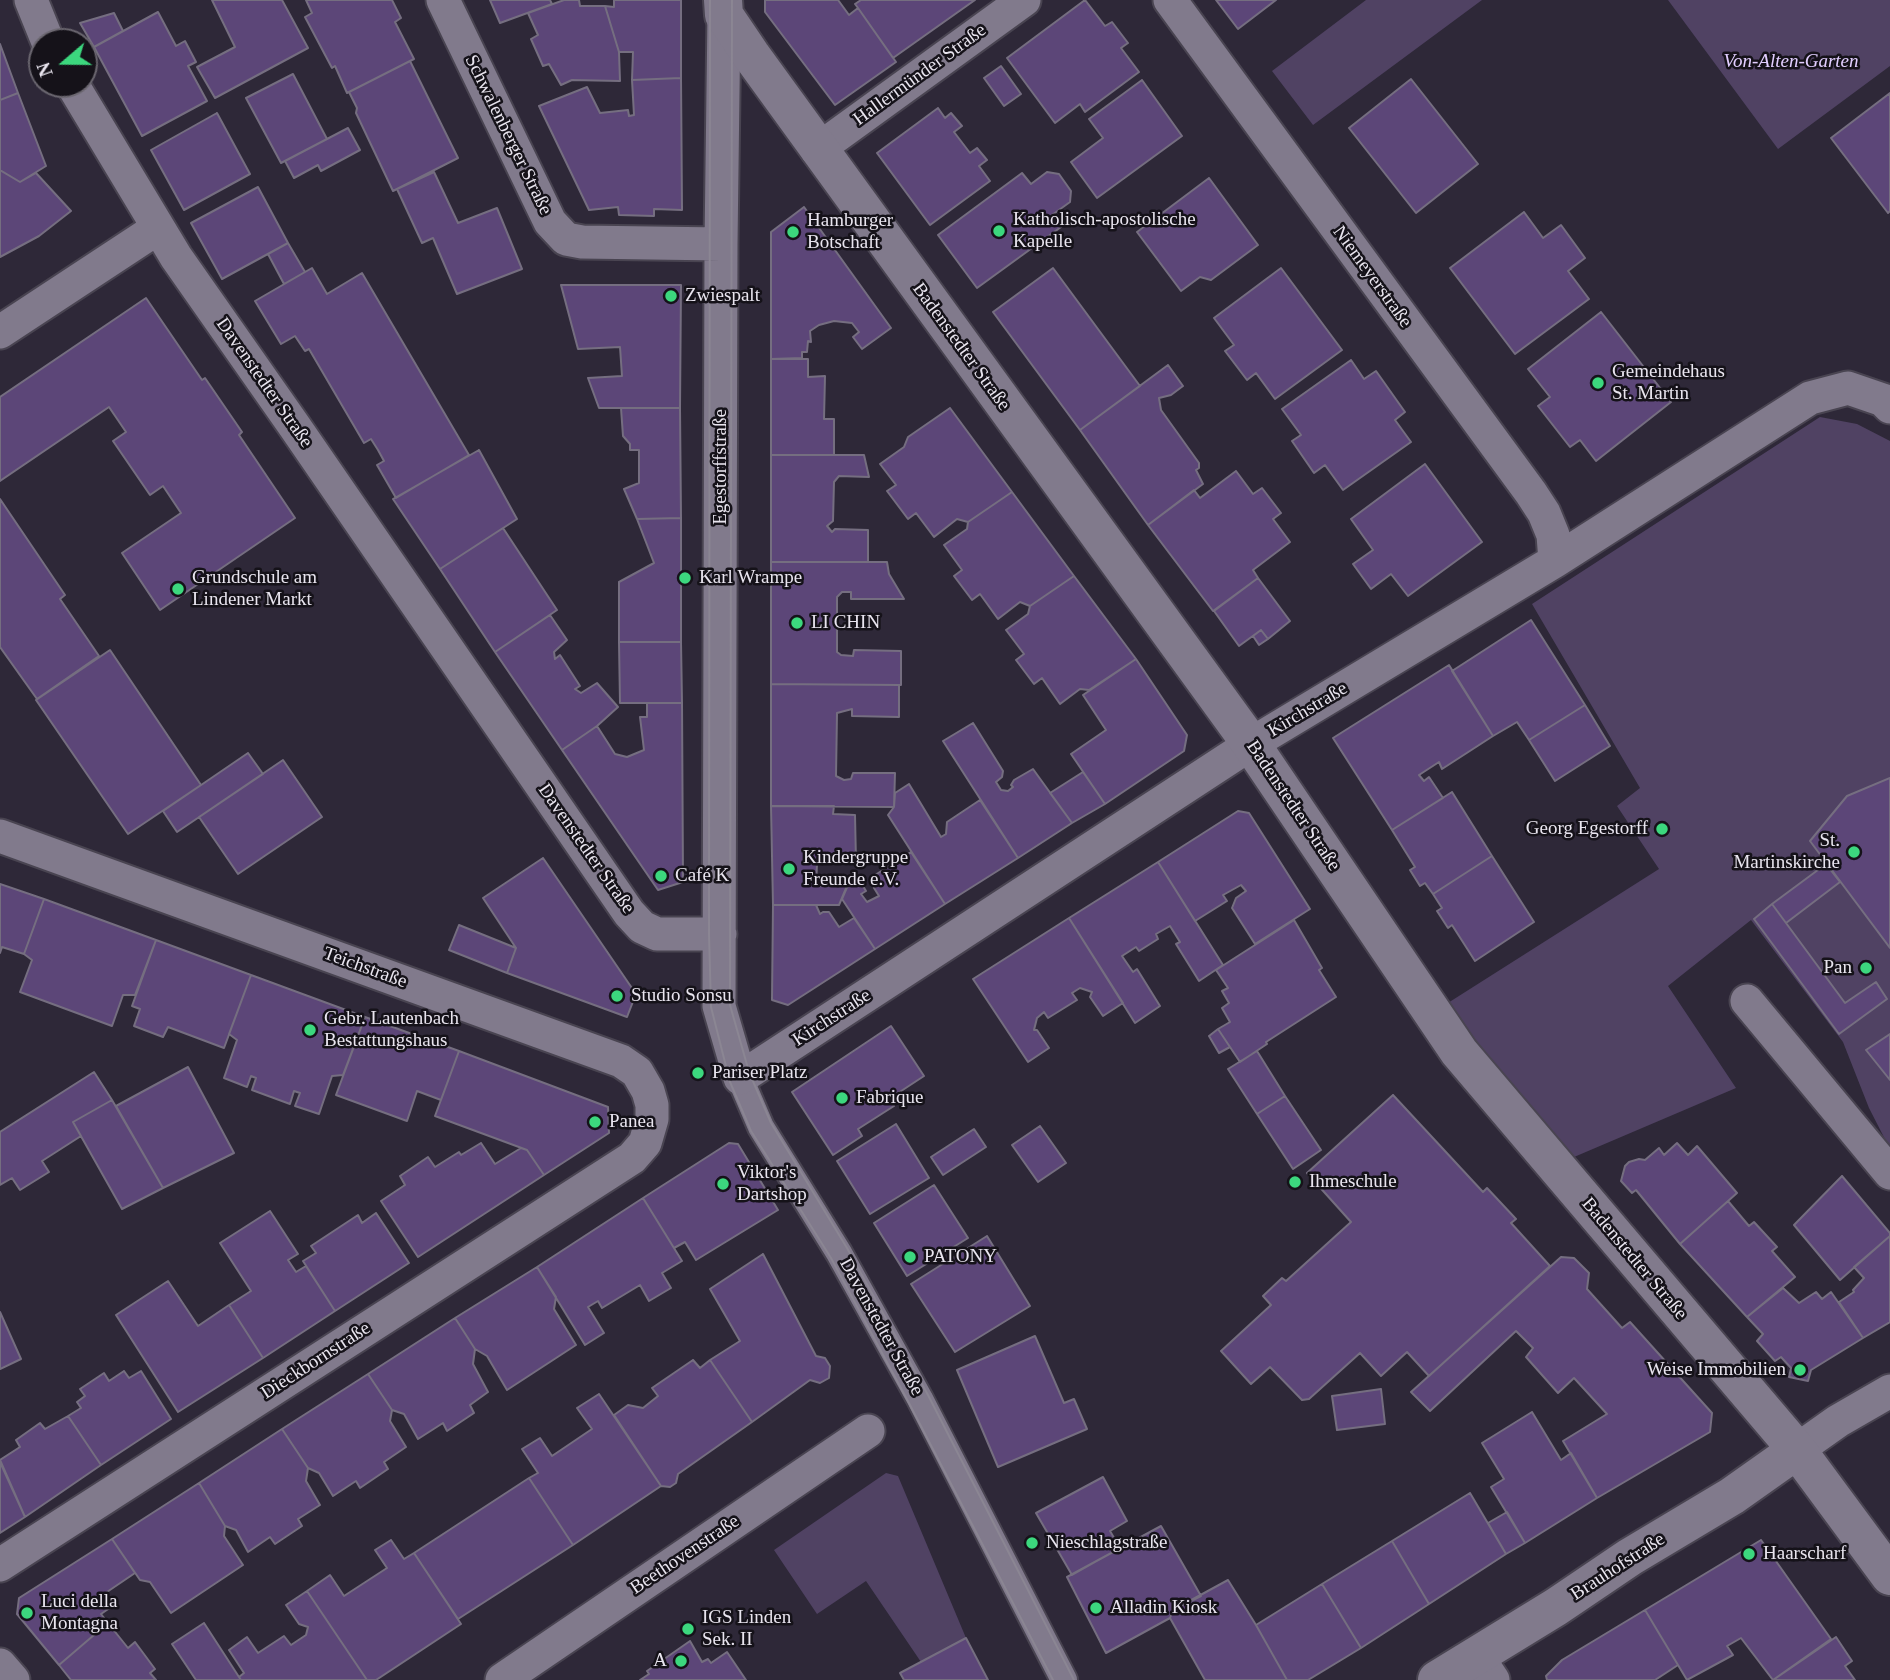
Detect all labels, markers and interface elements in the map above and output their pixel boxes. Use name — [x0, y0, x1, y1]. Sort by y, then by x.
street label: Hallermünder Straße — [849, 19, 991, 131]
north arrow — [28, 28, 98, 98]
street label: Schwalenberger Straße — [459, 51, 557, 219]
park label: Von-Alten-Garten — [1723, 51, 1859, 73]
text: N — [32, 60, 57, 80]
place label: Katholisch-apostolische Kapelle — [1013, 209, 1196, 253]
place label: Hamburger Botschaft — [807, 210, 893, 254]
street label: Niemeyerstraße — [1327, 222, 1417, 332]
marker: Katholisch-apostolische Kapelle — [991, 223, 1007, 239]
marker: Hamburger Botschaft — [785, 224, 801, 240]
street label: Badenstedter Straße — [907, 279, 1015, 415]
place label: Zwiespalt — [685, 285, 760, 307]
marker: Zwiespalt — [663, 288, 679, 304]
street label: Davenstedter Straße — [211, 314, 317, 452]
place label: Gemeindehaus St. Martin — [1612, 361, 1725, 405]
marker: Gemeindehaus St. Martin — [1590, 375, 1606, 391]
street label: Egestorffstraße — [710, 409, 732, 525]
place label: Grundschule am Lindener Markt — [192, 567, 317, 611]
place label: Karl Wrampe — [699, 567, 802, 589]
marker: Karl Wrampe — [677, 570, 693, 586]
marker: Grundschule am Lindener Markt — [170, 581, 186, 597]
place label: LI CHIN — [811, 612, 880, 634]
marker: LI CHIN — [789, 615, 805, 631]
street label: Kirchstraße — [1264, 677, 1352, 743]
street label: Badenstedter Straße — [1241, 736, 1345, 876]
street label: Davenstedter Straße — [533, 780, 639, 918]
place label: Georg Egestorff — [1526, 818, 1648, 840]
marker: Georg Egestorff — [1654, 821, 1670, 837]
place label: St. Martinskirche — [1733, 830, 1840, 874]
marker: St. Martinskirche — [1846, 844, 1862, 860]
place label: Kindergruppe Freunde e.V. — [803, 847, 908, 891]
marker: Kindergruppe Freunde e.V. — [781, 861, 797, 877]
place label: Café K — [675, 865, 729, 887]
marker: Café K — [653, 868, 669, 884]
street label: Teichstraße — [320, 942, 410, 994]
place label: Pan — [1824, 957, 1852, 979]
marker: Pan — [1858, 960, 1874, 976]
street label: Kirchstraße — [789, 984, 875, 1052]
place label: Studio Sonsu — [631, 985, 732, 1007]
marker: Studio Sonsu — [609, 988, 625, 1004]
place label: Gebr. Lautenbach Bestattungshaus — [324, 1008, 459, 1052]
marker: Gebr. Lautenbach Bestattungshaus — [302, 1022, 318, 1038]
place label: Pariser Platz — [712, 1062, 808, 1084]
marker: Pariser Platz — [690, 1065, 706, 1081]
place label: Fabrique — [856, 1087, 924, 1109]
marker: Fabrique — [834, 1090, 850, 1106]
place label: Panea — [609, 1111, 654, 1133]
marker: Panea — [587, 1114, 603, 1130]
place label: Viktor's Dartshop — [737, 1162, 807, 1206]
place label: Ihmeschule — [1309, 1171, 1397, 1193]
marker: Ihmeschule — [1287, 1174, 1303, 1190]
marker: Viktor's Dartshop — [715, 1176, 731, 1192]
street label: Badenstedter Straße — [1576, 1193, 1692, 1325]
place label: PATONY — [924, 1246, 997, 1268]
marker: PATONY — [902, 1249, 918, 1265]
street label: Davenstedter Straße — [834, 1254, 928, 1400]
street label: Dieckbornstraße — [257, 1317, 375, 1405]
place label: Weise Immobilien — [1647, 1359, 1786, 1381]
marker: Weise Immobilien — [1792, 1362, 1808, 1378]
street label: Beethovenstraße — [626, 1510, 744, 1600]
street label: Brauhofstraße — [1567, 1528, 1669, 1606]
place label: Nieschlagstraße — [1046, 1532, 1167, 1554]
marker: Nieschlagstraße — [1024, 1535, 1040, 1551]
place label: Haarscharf — [1763, 1543, 1846, 1565]
marker: Haarscharf — [1741, 1546, 1757, 1562]
place label: Luci della Montagna — [41, 1591, 118, 1635]
place label: Alladin Kiosk — [1110, 1597, 1217, 1619]
marker: Alladin Kiosk — [1088, 1600, 1104, 1616]
marker: Luci della Montagna — [19, 1605, 35, 1621]
place label: IGS Linden Sek. II — [702, 1607, 791, 1651]
marker: IGS Linden Sek. II — [680, 1621, 696, 1637]
place label: A — [653, 1650, 667, 1672]
marker: A — [673, 1653, 689, 1669]

